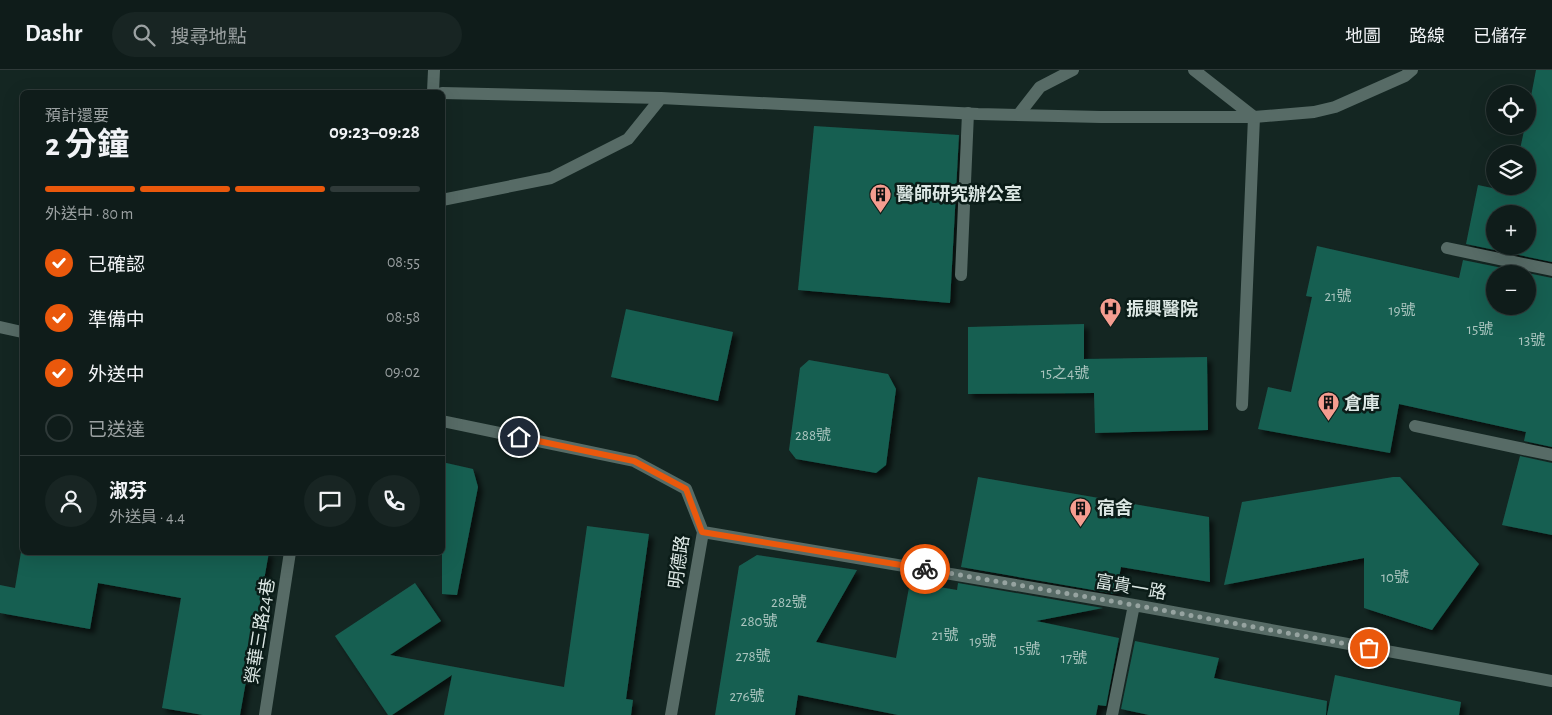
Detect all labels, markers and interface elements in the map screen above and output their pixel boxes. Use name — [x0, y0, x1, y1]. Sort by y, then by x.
search box — [112, 12, 462, 57]
icon: search — [130, 21, 158, 49]
text: Dashr — [25, 22, 82, 46]
text: 搜尋地點 — [170, 28, 246, 47]
text: 地圖 — [1345, 28, 1381, 46]
text: 路線 — [1409, 28, 1445, 46]
text: 已儲存 — [1473, 28, 1527, 46]
map controls — [1486, 85, 1536, 315]
button: locate — [1486, 85, 1536, 135]
text: 預計還要 — [45, 108, 109, 124]
text: 09:23–09:28 — [329, 123, 420, 142]
text: 2 分鐘 — [45, 129, 129, 161]
button: layers — [1486, 145, 1536, 195]
building icon: 醫師研究辦公室 — [868, 182, 892, 213]
place label: 醫師研究辦公室 — [896, 184, 1022, 204]
button: + — [1486, 205, 1536, 255]
text: 外送中 · 80 m — [45, 206, 133, 222]
icon: check — [45, 249, 73, 277]
text: 08:55 — [387, 254, 420, 270]
text: 已確認 — [88, 256, 145, 275]
button: − — [1486, 265, 1536, 315]
house number: 21號 — [1325, 288, 1352, 304]
hospital icon: 振興醫院 — [1098, 297, 1122, 328]
place label: 振興醫院 — [1126, 299, 1198, 319]
house number: 19號 — [1388, 302, 1416, 318]
icon: check — [45, 304, 73, 332]
text: 08:58 — [386, 309, 420, 325]
text: 準備中 — [88, 311, 145, 330]
house number: 15號 — [1467, 321, 1493, 337]
house number: 13號 — [1519, 332, 1545, 348]
icon: check — [45, 359, 73, 387]
text: 09:02 — [385, 364, 420, 380]
house number: 15之4號 — [1041, 365, 1089, 381]
text: 外送中 — [88, 366, 145, 385]
building icon: 倉庫 — [1316, 391, 1340, 422]
place label: 倉庫 — [1344, 393, 1380, 413]
pin — [498, 416, 540, 458]
text: 已送達 — [88, 421, 145, 440]
icon: home — [505, 423, 533, 451]
house number: 288號 — [795, 427, 831, 443]
button: person — [45, 475, 97, 527]
button: chat — [304, 475, 356, 527]
button: phone — [368, 475, 420, 527]
text: 淑芬 — [109, 482, 147, 501]
building icon: 宿舍 — [1069, 496, 1093, 527]
place label: 宿舍 — [1097, 498, 1133, 518]
text: 外送員 · 4.4 — [109, 509, 185, 525]
street label: 明德路 — [665, 534, 693, 590]
courier — [900, 544, 950, 594]
icon: bike — [911, 555, 939, 583]
house number: 10號 — [1381, 569, 1409, 585]
street label: 富貴一路 — [1094, 571, 1168, 603]
street label: 榮華三路24巷 — [242, 577, 278, 685]
house number: 282號 — [771, 594, 807, 610]
house number: 280號 — [741, 613, 777, 629]
house number: 21號 — [932, 627, 959, 643]
pin — [1348, 627, 1390, 669]
house number: 19號 — [969, 633, 997, 649]
icon: bag — [1355, 634, 1383, 662]
house number: 15號 — [1014, 641, 1040, 657]
house number: 278號 — [735, 648, 771, 664]
house number: 17號 — [1061, 650, 1087, 666]
house number: 276號 — [729, 688, 765, 704]

